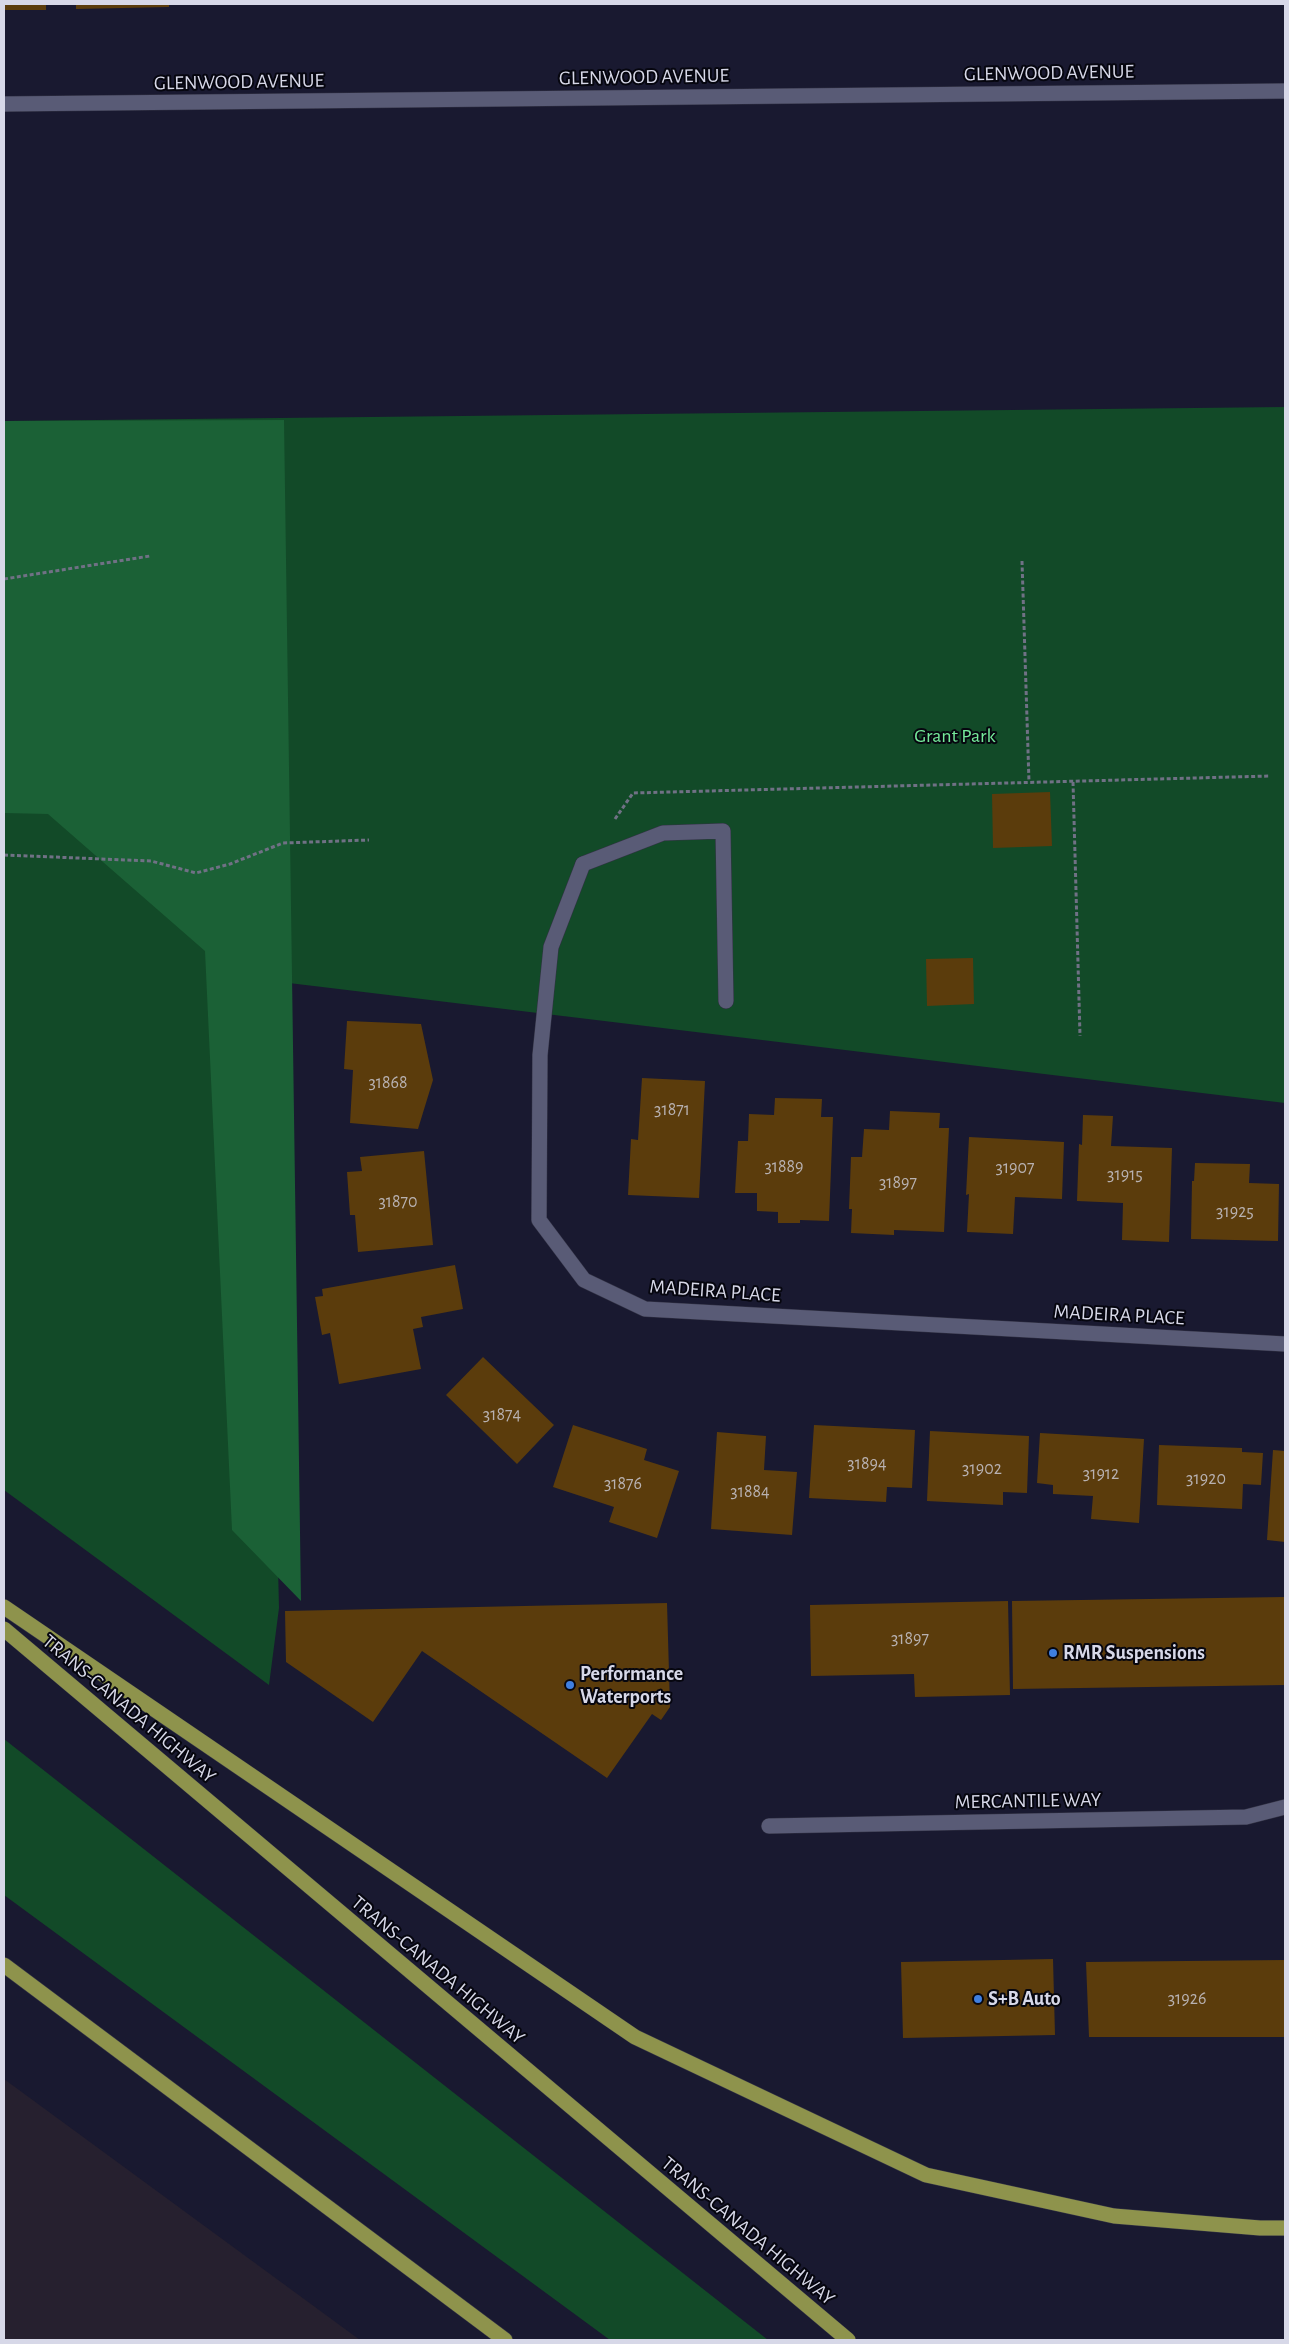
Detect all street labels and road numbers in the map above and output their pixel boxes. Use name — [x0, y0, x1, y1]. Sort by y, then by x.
street label: GLENWOOD AVENUE — [964, 60, 1134, 86]
street label: GLENWOOD AVENUE — [559, 64, 729, 90]
street label: GLENWOOD AVENUE — [154, 69, 324, 95]
street label: MADEIRA PLACE — [649, 1274, 781, 1308]
street label: MADEIRA PLACE — [1053, 1300, 1185, 1330]
street label: TRANS-CANADA HIGHWAY — [37, 1629, 221, 1789]
street label: MERCANTILE WAY — [954, 1788, 1102, 1814]
street label: TRANS-CANADA HIGHWAY — [346, 1890, 530, 2050]
street label: TRANS-CANADA HIGHWAY — [656, 2151, 840, 2311]

